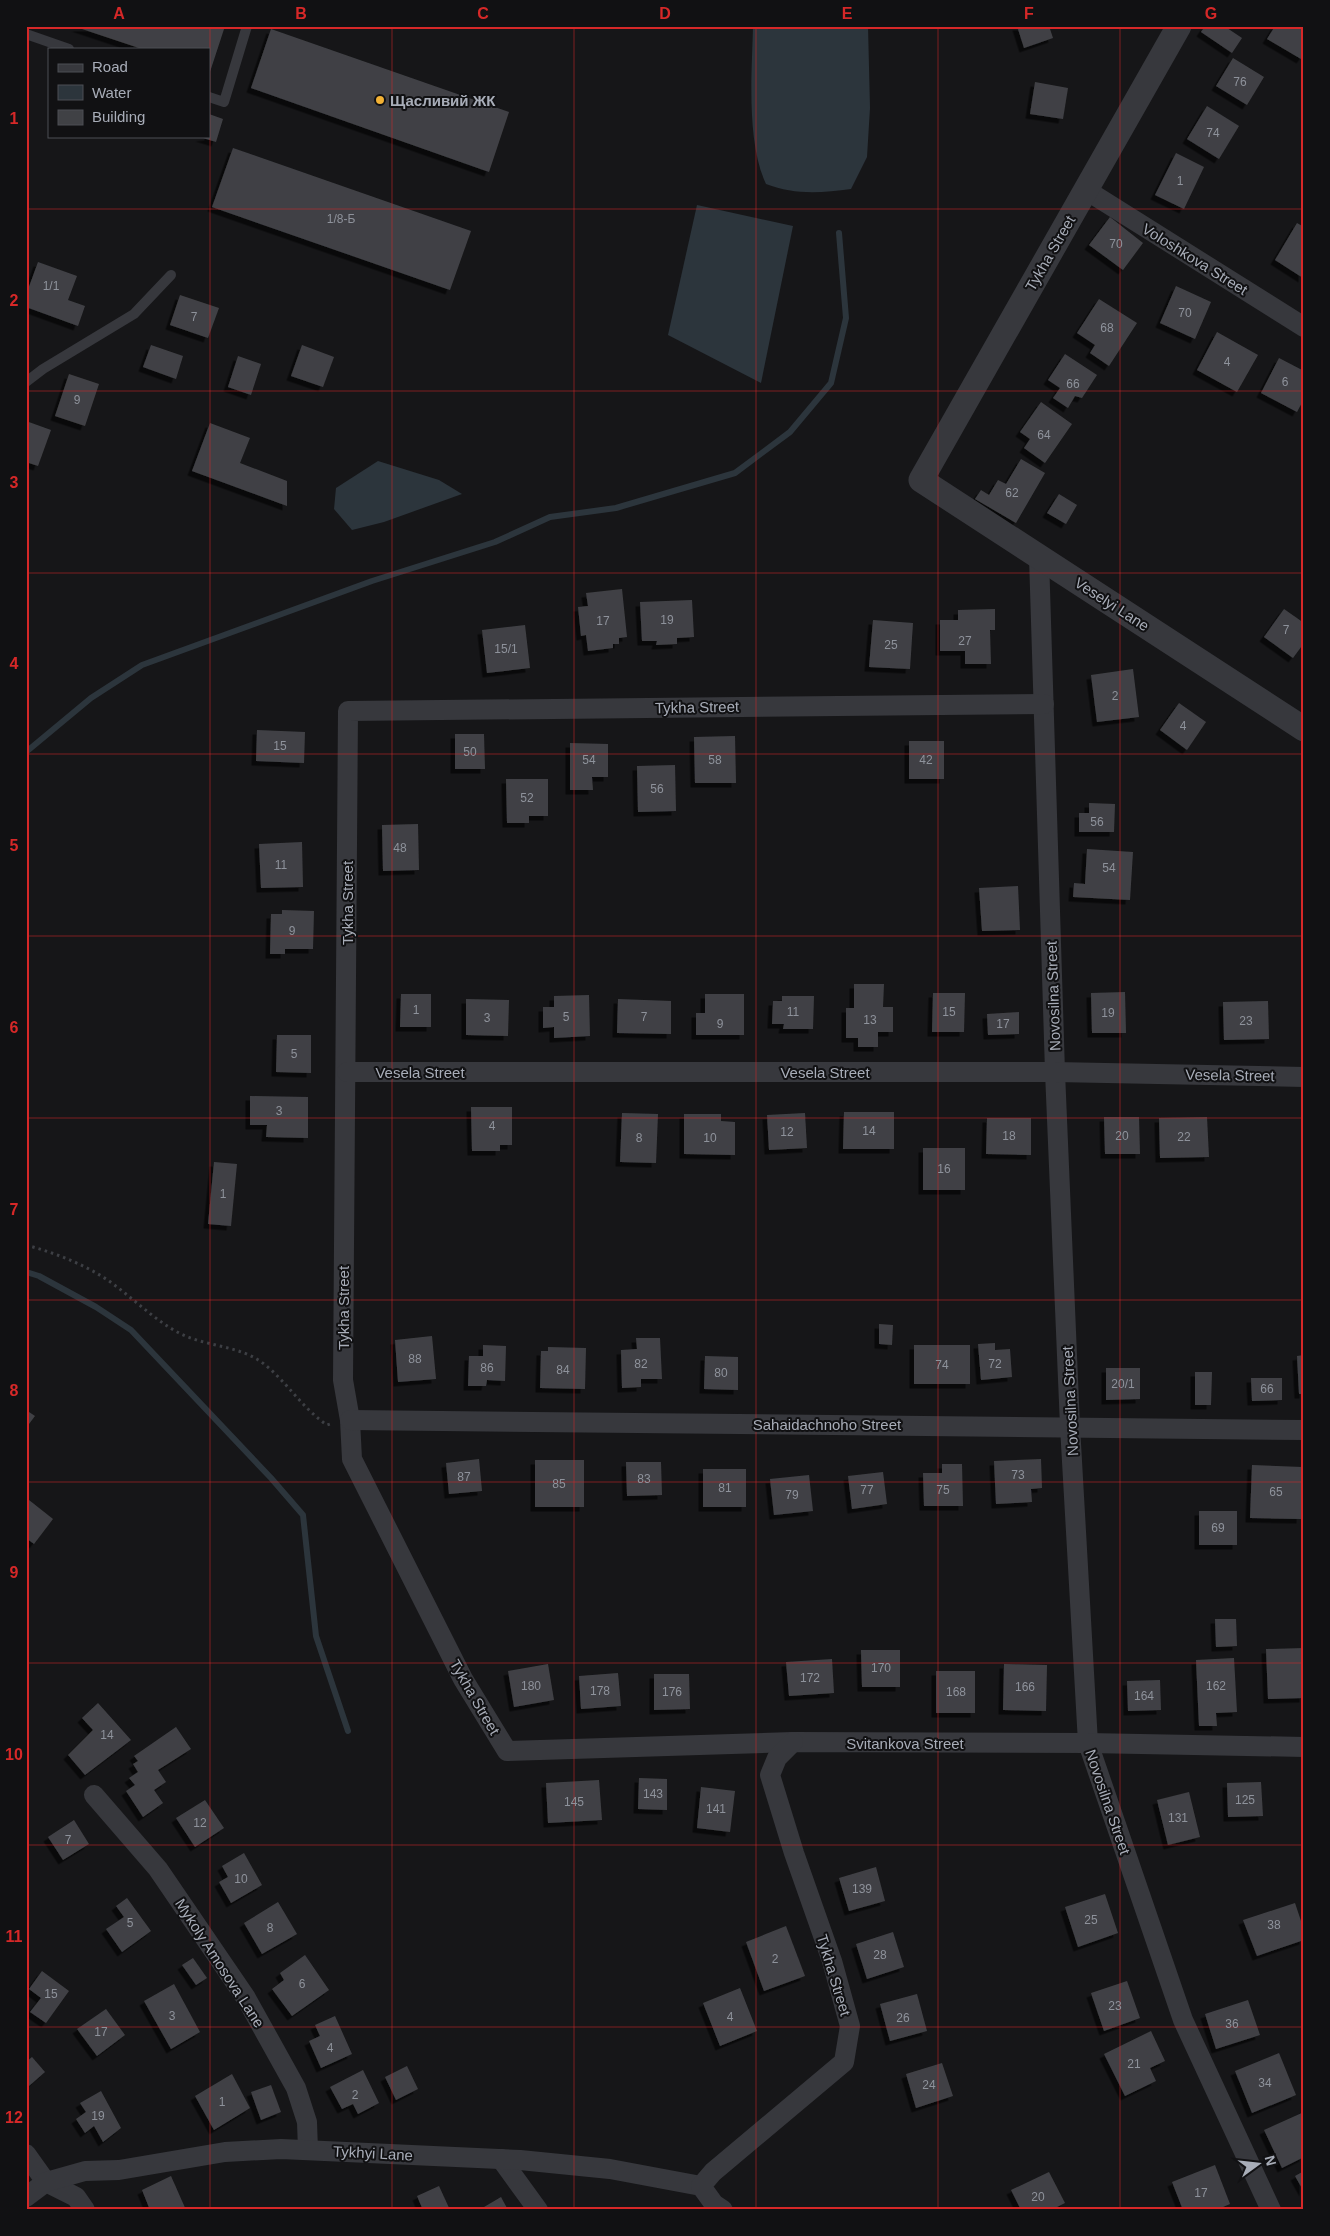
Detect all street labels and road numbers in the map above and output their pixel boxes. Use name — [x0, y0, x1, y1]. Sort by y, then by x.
street label: Tykha Street — [1022, 212, 1079, 294]
street label: Voloshkova Street — [1139, 220, 1251, 299]
street label: Veselyi Lane — [1072, 574, 1152, 634]
street label: Tykha Street — [655, 698, 740, 716]
street label: Tykha Street — [339, 860, 356, 945]
street label: Novosilna Street — [1043, 940, 1063, 1051]
street label: Vesela Street — [375, 1064, 465, 1081]
street label: Vesela Street — [780, 1064, 870, 1081]
street label: Vesela Street — [1185, 1066, 1276, 1084]
street label: Tykha Street — [335, 1265, 352, 1350]
street label: Novosilna Street — [1059, 1345, 1081, 1456]
street label: Sahaidachnoho Street — [753, 1416, 902, 1433]
street label: Tykha Street — [447, 1656, 504, 1738]
street label: Svitankova Street — [846, 1735, 965, 1752]
street label: Novosilna Street — [1082, 1747, 1134, 1858]
street label: Mykoly Amosova Lane — [172, 1895, 268, 2031]
street label: Tykha Street — [814, 1932, 855, 2019]
street label: Tykhyi Lane — [333, 2142, 413, 2164]

